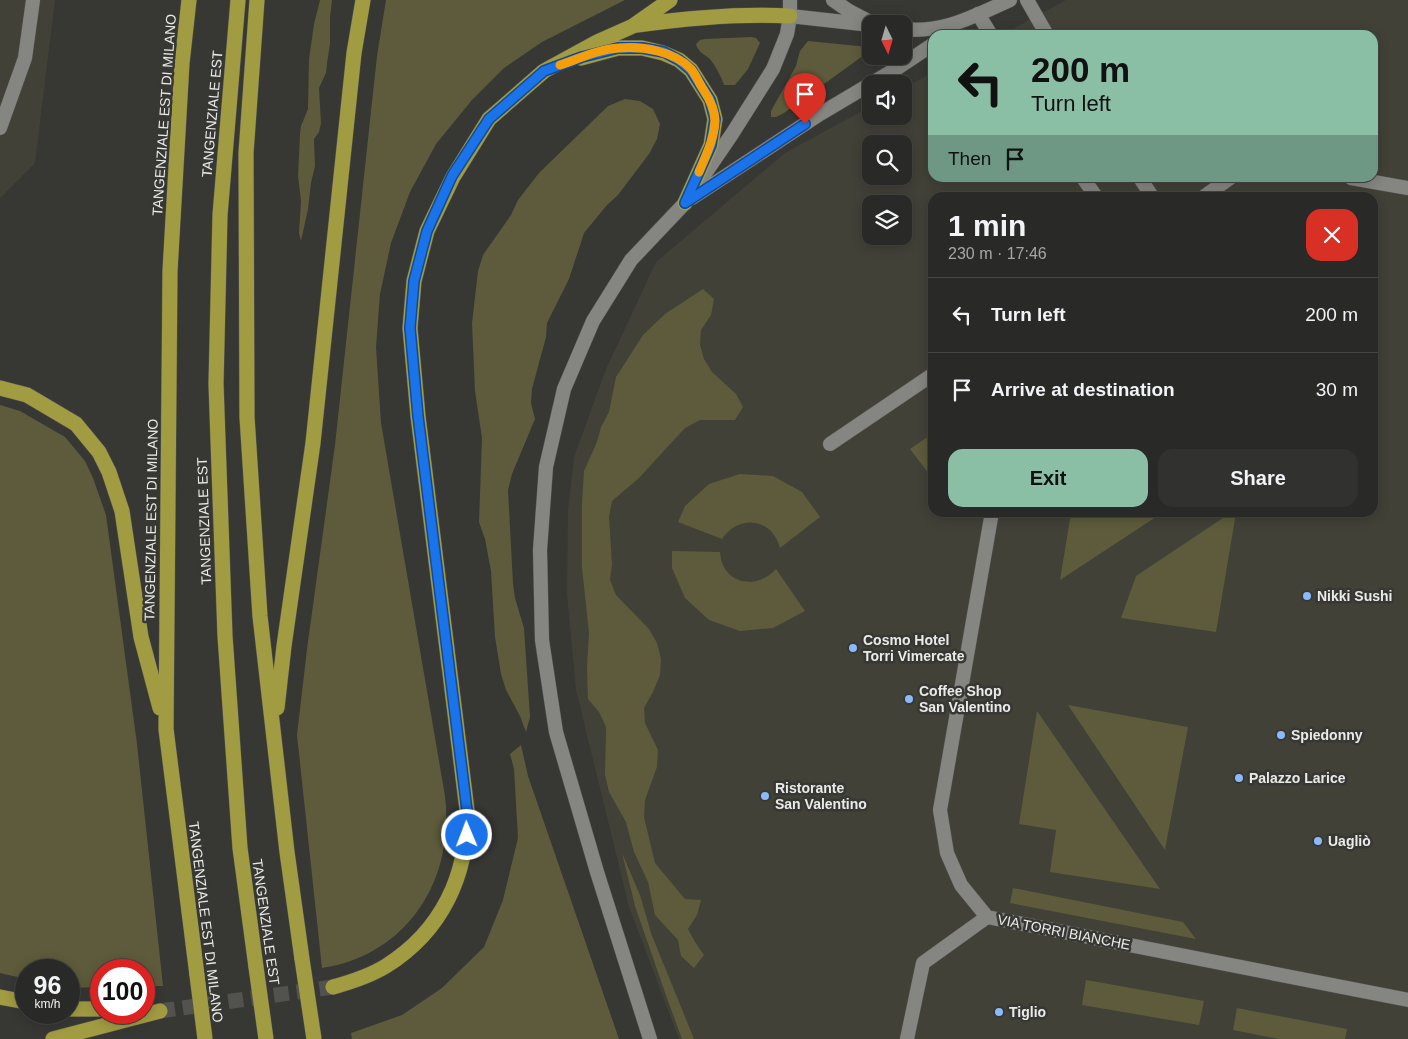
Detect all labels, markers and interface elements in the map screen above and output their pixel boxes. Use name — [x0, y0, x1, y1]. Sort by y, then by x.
street label: TANGENZIALE EST DI MILANO — [149, 13, 179, 217]
north arrow — [862, 15, 912, 65]
map controls — [862, 15, 912, 245]
street label: TANGENZIALE EST — [198, 49, 226, 178]
icon: left — [948, 50, 1013, 115]
text: 200 m — [1031, 50, 1130, 89]
pin — [784, 73, 826, 124]
button: sound — [862, 75, 912, 125]
icon: arrive — [791, 80, 819, 108]
text: Turn left — [1031, 91, 1111, 116]
button: search — [862, 135, 912, 185]
icon: arrive — [1001, 145, 1029, 173]
text: Then — [948, 148, 991, 169]
button: layers — [862, 195, 912, 245]
text: 1 min — [948, 209, 1026, 242]
button: close — [1306, 209, 1358, 261]
text: 230 m · 17:46 — [948, 245, 1047, 262]
icon: left — [948, 301, 976, 329]
text: Turn left — [991, 304, 1066, 325]
text: 200 m — [1305, 304, 1358, 325]
icon: arrive — [948, 376, 976, 404]
text: Arrive at destination — [991, 379, 1175, 400]
text: 30 m — [1316, 379, 1358, 400]
street label: TANGENZIALE EST DI MILANO — [141, 419, 161, 621]
button: Exit — [948, 449, 1148, 507]
button: Share — [1158, 449, 1358, 507]
street label: TANGENZIALE EST — [194, 457, 214, 585]
place label: Nikki Sushi — [1317, 588, 1392, 604]
marker: Nikki Sushi — [1301, 590, 1313, 602]
place label: Cosmo Hotel Torri Vimercate — [863, 632, 965, 664]
marker: Cosmo Hotel Torri Vimercate — [847, 642, 859, 654]
place label: Coffee Shop San Valentino — [919, 683, 1011, 715]
marker: Coffee Shop San Valentino — [903, 693, 915, 705]
place label: Spiedonny — [1291, 727, 1363, 743]
marker: Spiedonny — [1275, 729, 1287, 741]
place label: Palazzo Larice — [1249, 770, 1346, 786]
marker: Palazzo Larice — [1233, 772, 1245, 784]
place label: Ristorante San Valentino — [775, 780, 867, 812]
marker: Ristorante San Valentino — [759, 790, 771, 802]
position arrow — [440, 808, 492, 860]
street label: TANGENZIALE EST DI MILANO — [186, 821, 226, 1024]
place label: Uagliò — [1328, 833, 1371, 849]
marker: Uagliò — [1312, 835, 1324, 847]
street label: TANGENZIALE EST — [249, 858, 283, 987]
street label: VIA TORRI BIANCHE — [996, 911, 1132, 953]
speed limit sign: 100 — [90, 959, 155, 1024]
text: 96 — [34, 971, 61, 999]
text: km/h — [34, 997, 61, 1011]
place label: Tiglio — [1009, 1004, 1046, 1020]
marker: Tiglio — [993, 1006, 1005, 1018]

